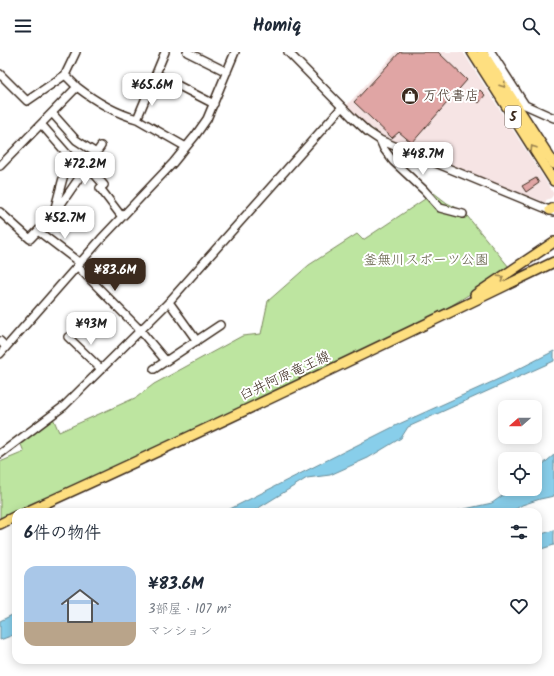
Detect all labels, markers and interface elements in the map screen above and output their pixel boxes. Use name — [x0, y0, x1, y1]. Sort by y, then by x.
text: Homiq — [253, 12, 301, 41]
icon: menu — [12, 15, 34, 37]
icon: search — [520, 15, 542, 37]
pin: ¥65.6M — [119, 73, 185, 107]
text: ¥65.6M — [131, 75, 173, 96]
one-way arrow — [498, 81, 505, 88]
place label: 万代書店 — [423, 85, 479, 107]
shop icon: 万代書店 — [400, 86, 420, 106]
road number: 5 — [505, 106, 521, 128]
pin: ¥48.7M — [390, 142, 456, 176]
text: ¥48.7M — [402, 144, 444, 165]
one-way arrow — [531, 146, 538, 153]
pin: ¥72.2M — [52, 152, 118, 186]
text: ¥72.2M — [64, 154, 106, 175]
pin: ¥52.7M — [32, 206, 98, 240]
text: ¥52.7M — [44, 208, 86, 229]
park label: 釜無川スポーツ公園 — [363, 249, 489, 271]
pin: ¥83.6M — [82, 258, 148, 292]
text: ¥83.6M — [94, 260, 136, 281]
one-way arrow — [497, 275, 504, 282]
pin: ¥93M — [67, 312, 115, 346]
text: ¥93M — [75, 314, 107, 335]
street label: 臼井阿原竜王線 — [236, 345, 334, 407]
north arrow — [498, 400, 542, 444]
map controls — [498, 400, 542, 496]
button: locate — [498, 452, 542, 496]
text: 6件の物件 — [24, 520, 101, 547]
icon: filters — [508, 521, 530, 543]
text: ¥83.6M — [148, 571, 204, 598]
icon: home — [56, 582, 104, 630]
icon: heart — [508, 595, 530, 617]
text: 3部屋 · 107 m² — [148, 599, 231, 620]
text: マンション — [148, 621, 212, 642]

